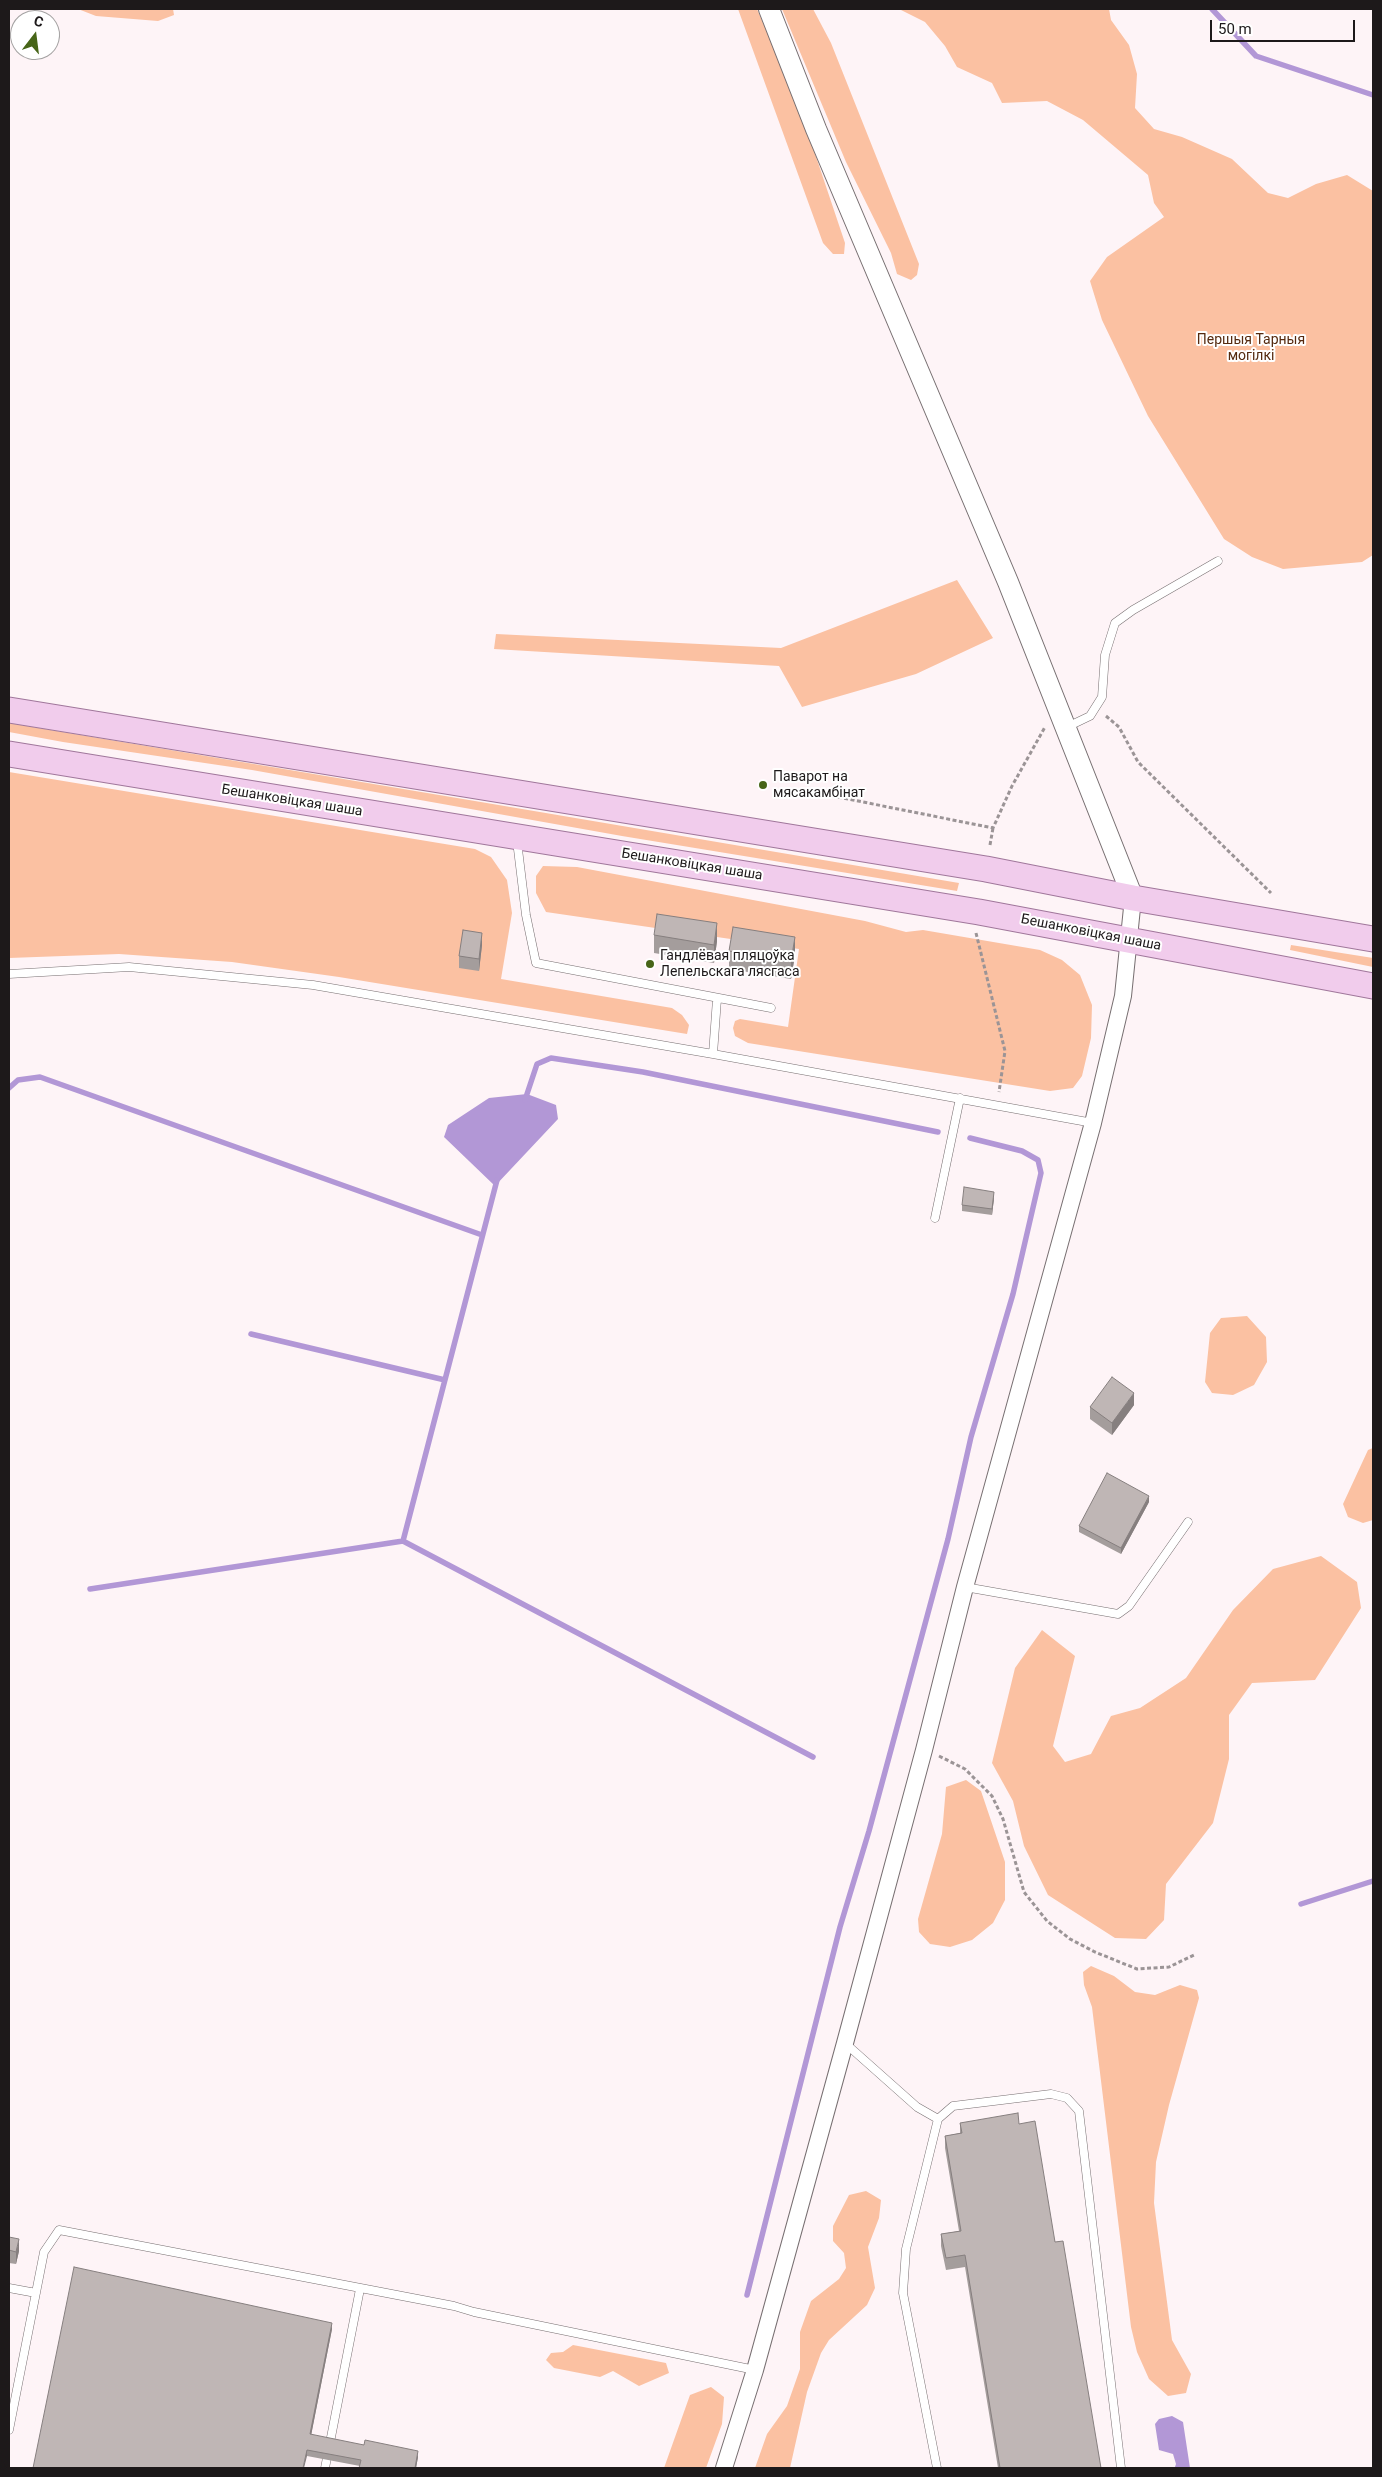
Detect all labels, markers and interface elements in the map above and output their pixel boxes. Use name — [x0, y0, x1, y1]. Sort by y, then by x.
north arrow — [10, 10, 60, 60]
scale bar — [1212, 10, 1357, 42]
text: С — [32, 13, 45, 30]
text: 50 m — [1218, 20, 1252, 38]
park label: Першыя Тарныя могілкі — [1197, 332, 1305, 364]
place label: Паварот на мясакамбінат — [773, 769, 865, 802]
marker: Паварот на мясакамбінат — [757, 779, 769, 791]
street label: Бешанковіцкая шаша — [220, 782, 364, 820]
street label: Бешанковіцкая шаша — [620, 846, 764, 884]
street label: Бешанковіцкая шаша — [1019, 911, 1163, 955]
place label: Гандлёвая пляцоўка Лепельскага лясгаса — [660, 948, 800, 980]
marker: Гандлёвая пляцоўка Лепельскага лясгаса — [644, 958, 656, 970]

